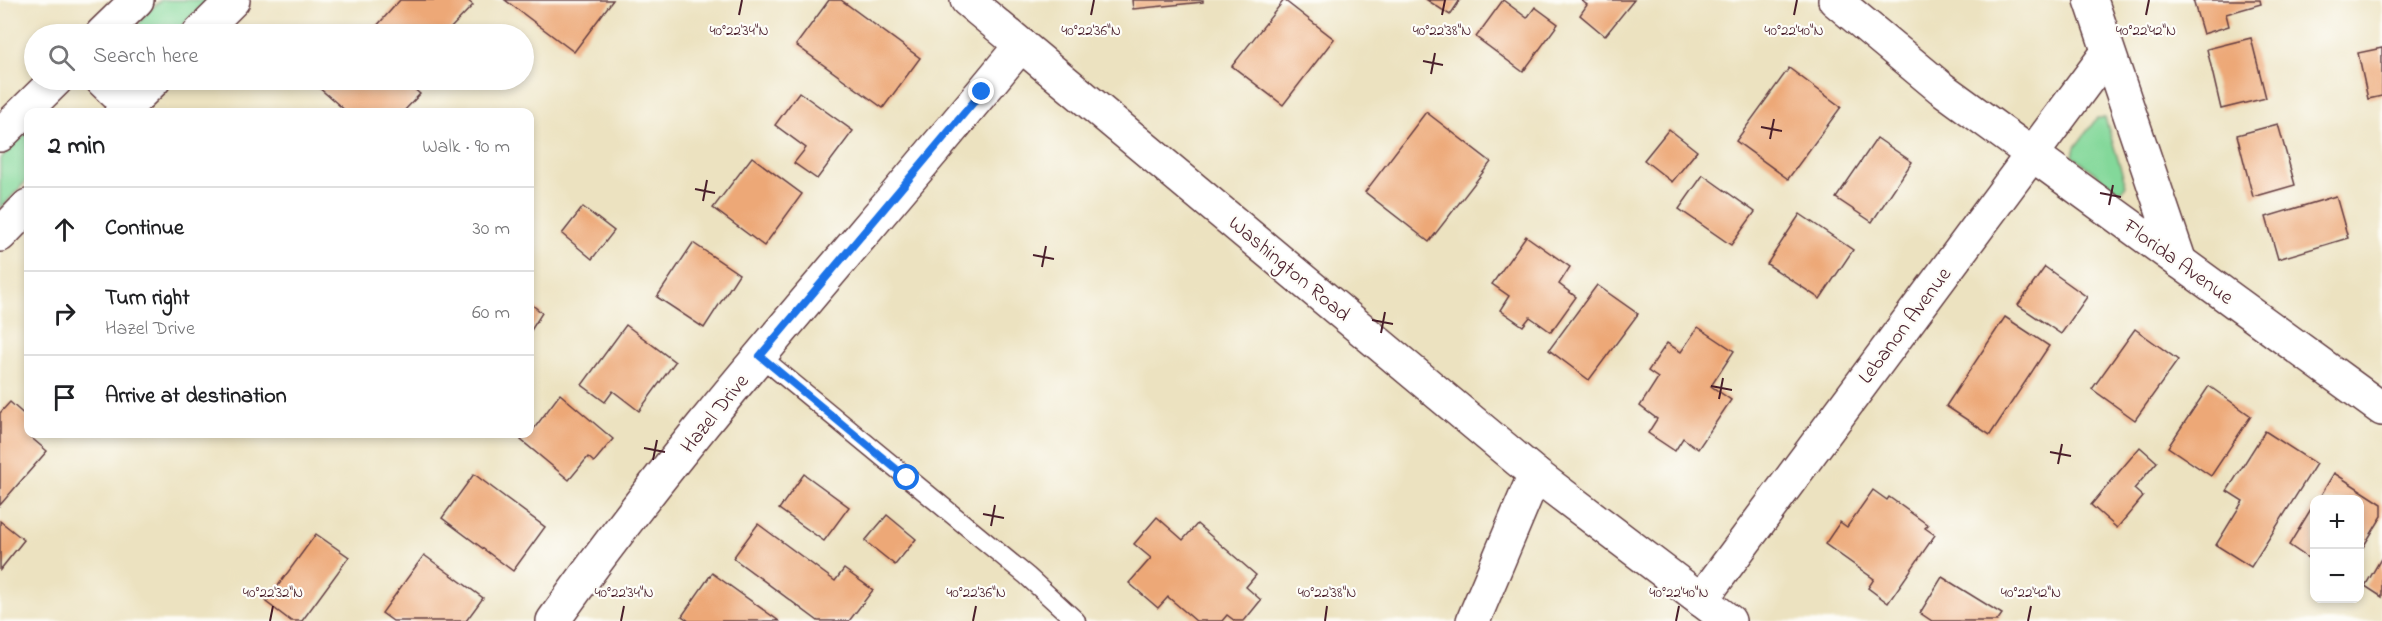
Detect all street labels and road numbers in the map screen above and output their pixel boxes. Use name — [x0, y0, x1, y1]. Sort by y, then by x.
street label: Washington Road — [1220, 209, 1356, 331]
street label: Florida Avenue — [2116, 212, 2240, 313]
street label: Lebanon Avenue — [1852, 261, 1960, 391]
street label: Hazel Drive — [674, 368, 757, 460]

